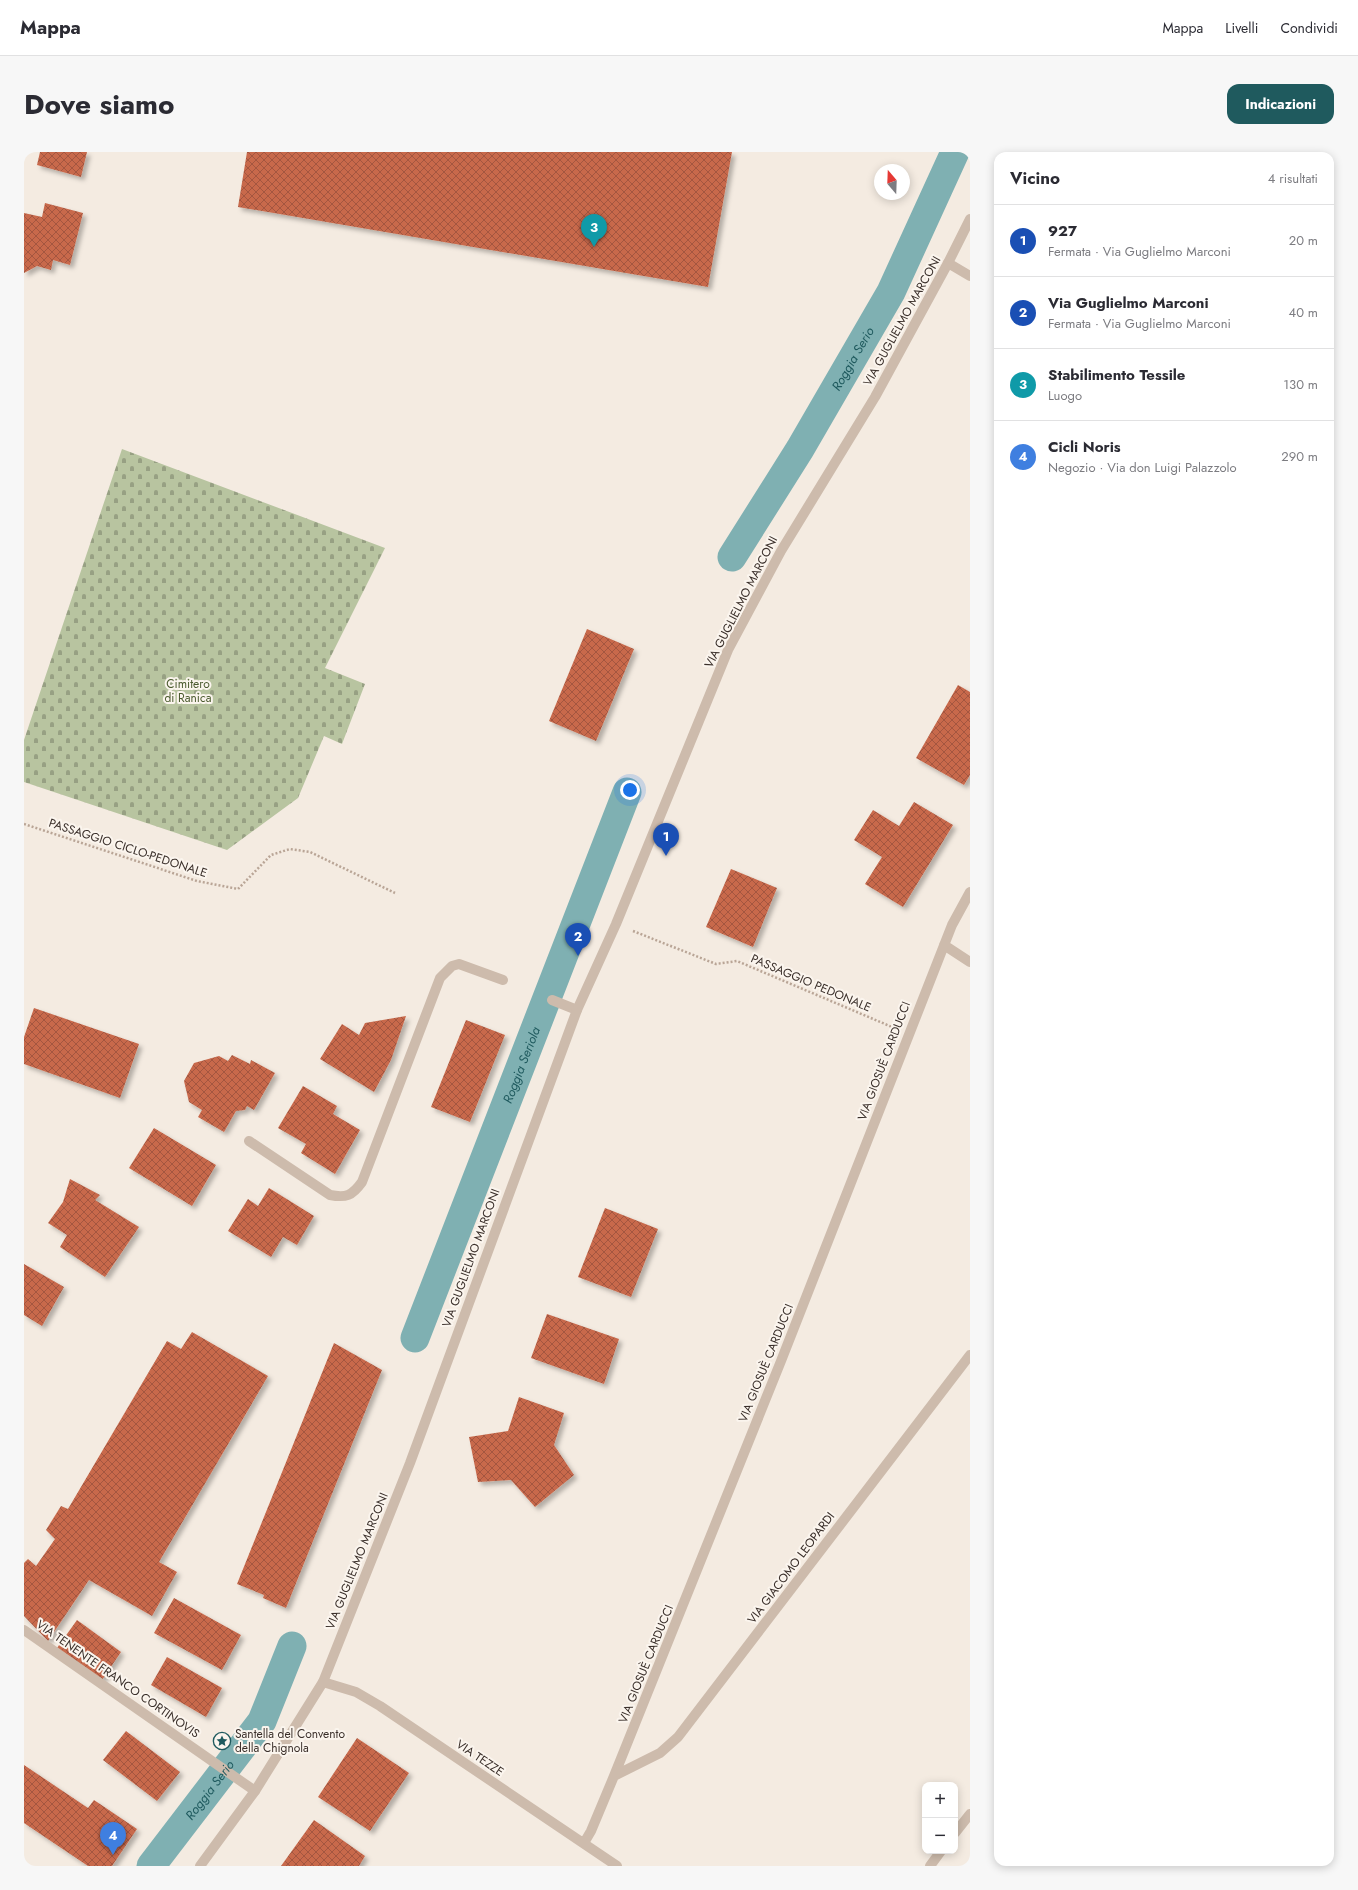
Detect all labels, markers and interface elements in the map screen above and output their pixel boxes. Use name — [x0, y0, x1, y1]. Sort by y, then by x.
text: Mappa — [20, 14, 81, 41]
text: Mappa — [1162, 18, 1203, 38]
text: Livelli — [1225, 18, 1258, 38]
text: Condividi — [1280, 18, 1338, 38]
text: Dove siamo — [24, 84, 174, 125]
button: Indicazioni — [1227, 84, 1334, 124]
north arrow — [874, 164, 910, 200]
text: Vicino — [1010, 166, 1060, 190]
text: 4 risultati — [1268, 169, 1318, 188]
pin: 3 — [581, 214, 607, 247]
text: 927 — [1048, 220, 1077, 242]
text: 1 — [1020, 231, 1026, 250]
text: 20 m — [1289, 231, 1318, 250]
text: Fermata · Via Guglielmo Marconi — [1048, 242, 1231, 261]
street label: VIA GUGLIELMO MARCONI — [859, 253, 945, 389]
text: Via Guglielmo Marconi — [1048, 292, 1209, 314]
text: 2 — [1019, 303, 1027, 322]
text: 40 m — [1289, 303, 1318, 322]
text: Fermata · Via Guglielmo Marconi — [1048, 314, 1231, 333]
water label: Roggia Serio — [826, 323, 878, 394]
text: Stabilimento Tessile — [1048, 364, 1185, 386]
text: 3 — [1019, 375, 1027, 394]
text: 130 m — [1283, 375, 1318, 394]
text: Luogo — [1048, 386, 1082, 405]
text: Cicli Noris — [1048, 436, 1121, 458]
text: 4 — [1018, 447, 1028, 466]
text: 290 m — [1281, 447, 1318, 466]
text: Negozio · Via don Luigi Palazzolo — [1048, 458, 1237, 477]
street label: VIA GUGLIELMO MARCONI — [700, 533, 782, 671]
park label: Cimitero di Ranica — [165, 675, 212, 707]
your location — [620, 780, 640, 800]
street label: PASSAGGIO CICLO-PEDONALE — [47, 814, 209, 882]
pin: 1 — [653, 823, 679, 856]
pin: 2 — [565, 923, 591, 956]
street label: PASSAGGIO PEDONALE — [748, 950, 874, 1016]
street label: VIA GIOSUÈ CARDUCCI — [853, 999, 915, 1123]
water label: Roggia Seriola — [498, 1024, 545, 1106]
street label: VIA GUGLIELMO MARCONI — [438, 1186, 504, 1330]
street label: VIA GIOSUÈ CARDUCCI — [734, 1301, 798, 1425]
street label: VIA GUGLIELMO MARCONI — [321, 1490, 393, 1632]
street label: VIA GIACOMO LEOPARDI — [743, 1508, 839, 1628]
street label: VIA GIOSUÈ CARDUCCI — [614, 1602, 678, 1726]
street label: VIA TENENTE FRANCO CORTINOVIS — [33, 1616, 204, 1743]
place label: Santella del Convento della Chignola — [235, 1725, 345, 1757]
place icon: Santella del Convento della Chignola — [212, 1731, 232, 1751]
street label: VIA TEZZE — [452, 1735, 508, 1781]
water label: Roggia Serio — [180, 1756, 238, 1824]
map controls — [922, 1782, 958, 1854]
button: + — [922, 1782, 958, 1818]
button: − — [922, 1818, 958, 1854]
pin: 4 — [100, 1822, 126, 1855]

